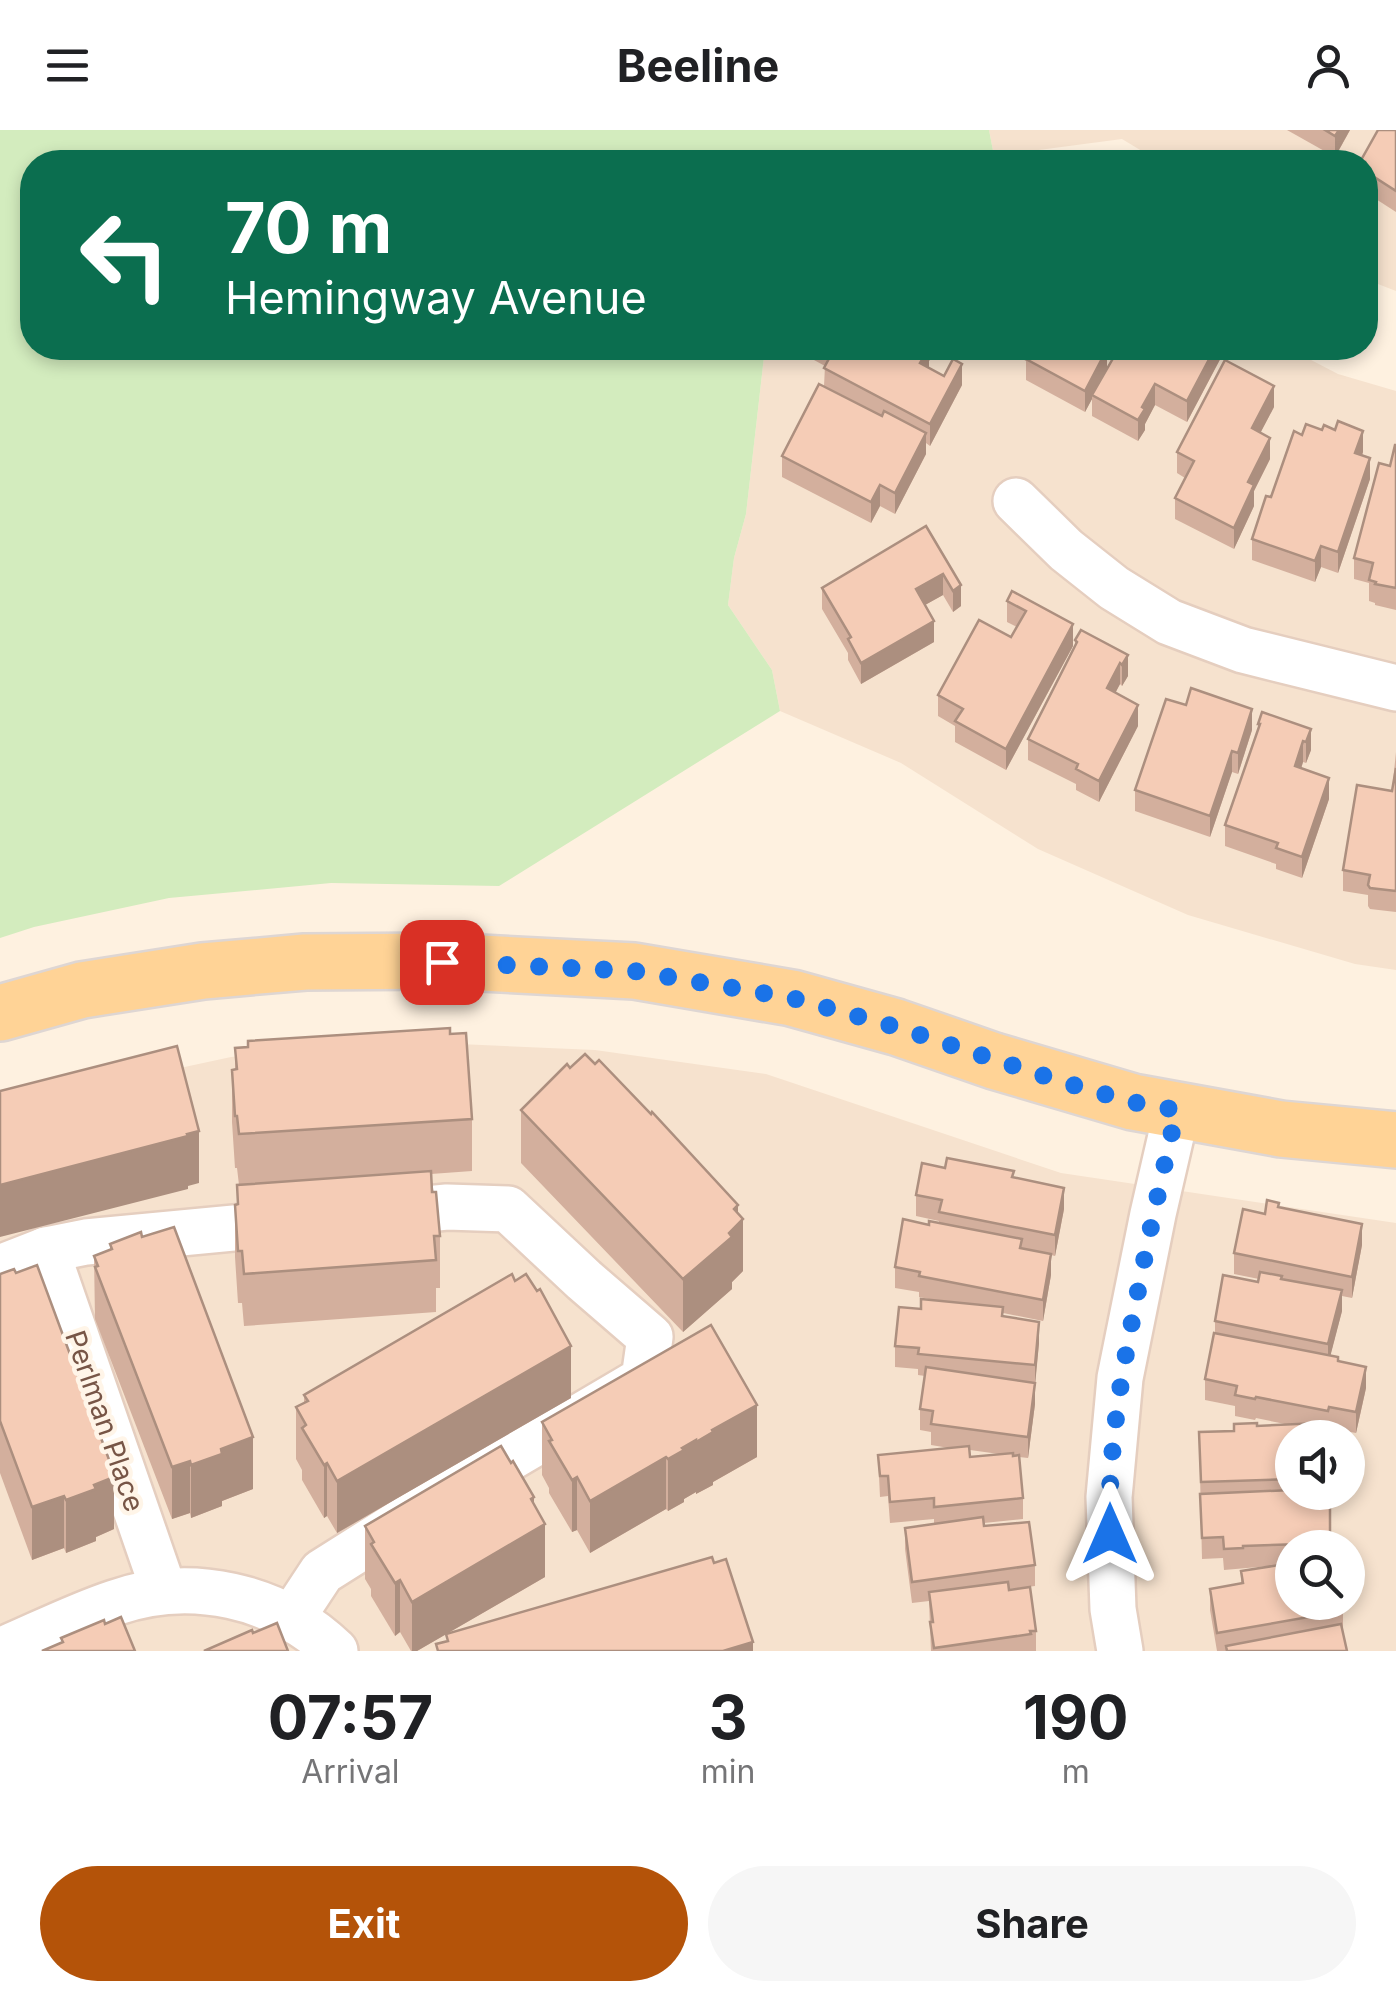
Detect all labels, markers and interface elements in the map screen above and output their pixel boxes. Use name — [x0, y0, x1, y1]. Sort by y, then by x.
icon: menu — [40, 38, 95, 93]
text: Beeline — [617, 38, 779, 93]
icon: person — [1301, 38, 1356, 93]
text: 70 m — [225, 185, 392, 270]
icon: left — [60, 190, 190, 320]
text: Hemingway Avenue — [225, 270, 647, 325]
pin — [400, 920, 485, 1005]
icon: arrive — [415, 935, 470, 990]
street label: Perlman Place — [58, 1326, 152, 1516]
map controls — [1275, 1420, 1365, 1620]
button: sound — [1275, 1420, 1365, 1510]
position arrow — [1058, 1482, 1162, 1586]
button: search — [1275, 1530, 1365, 1620]
text: 07:57 — [268, 1681, 433, 1753]
text: 3 — [709, 1681, 747, 1753]
text: 190 — [1023, 1681, 1128, 1753]
text: Arrival — [301, 1752, 400, 1791]
text: min — [701, 1752, 755, 1791]
text: m — [1062, 1752, 1090, 1791]
button: Exit — [40, 1866, 688, 1981]
button: Share — [708, 1866, 1356, 1981]

